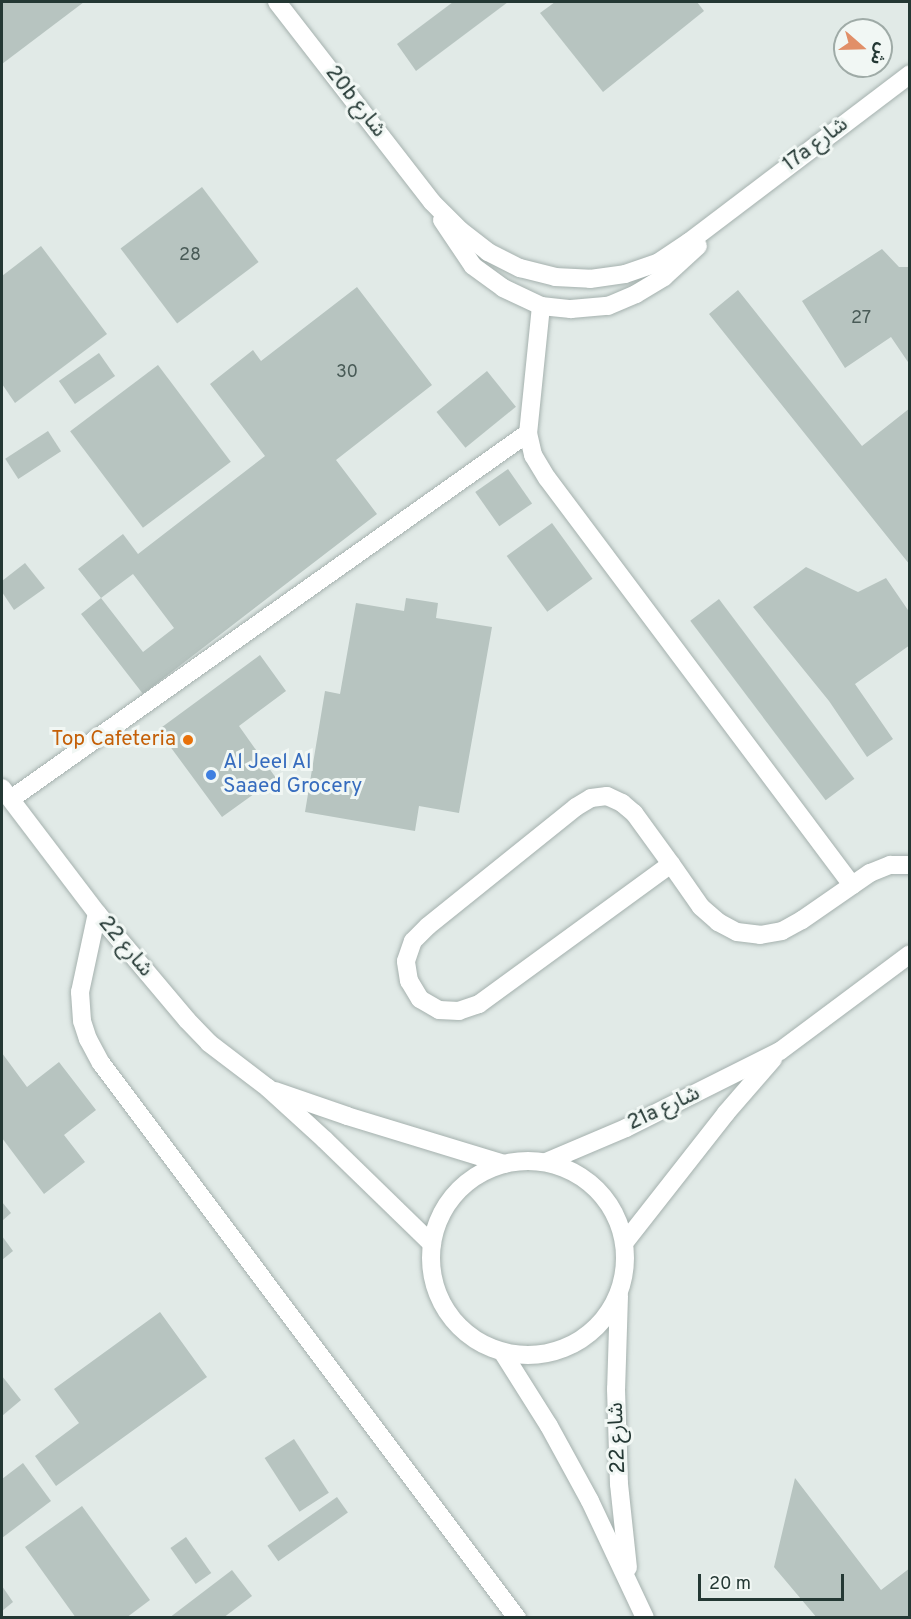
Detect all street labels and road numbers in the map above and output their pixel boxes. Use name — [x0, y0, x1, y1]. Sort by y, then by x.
street label: 20b شارع — [319, 61, 391, 143]
street label: 17a شارع — [778, 112, 854, 178]
street label: شارع 22 — [92, 911, 158, 983]
street label: 21a شارع — [624, 1081, 704, 1137]
street label: شارع 22 — [604, 1402, 632, 1474]

